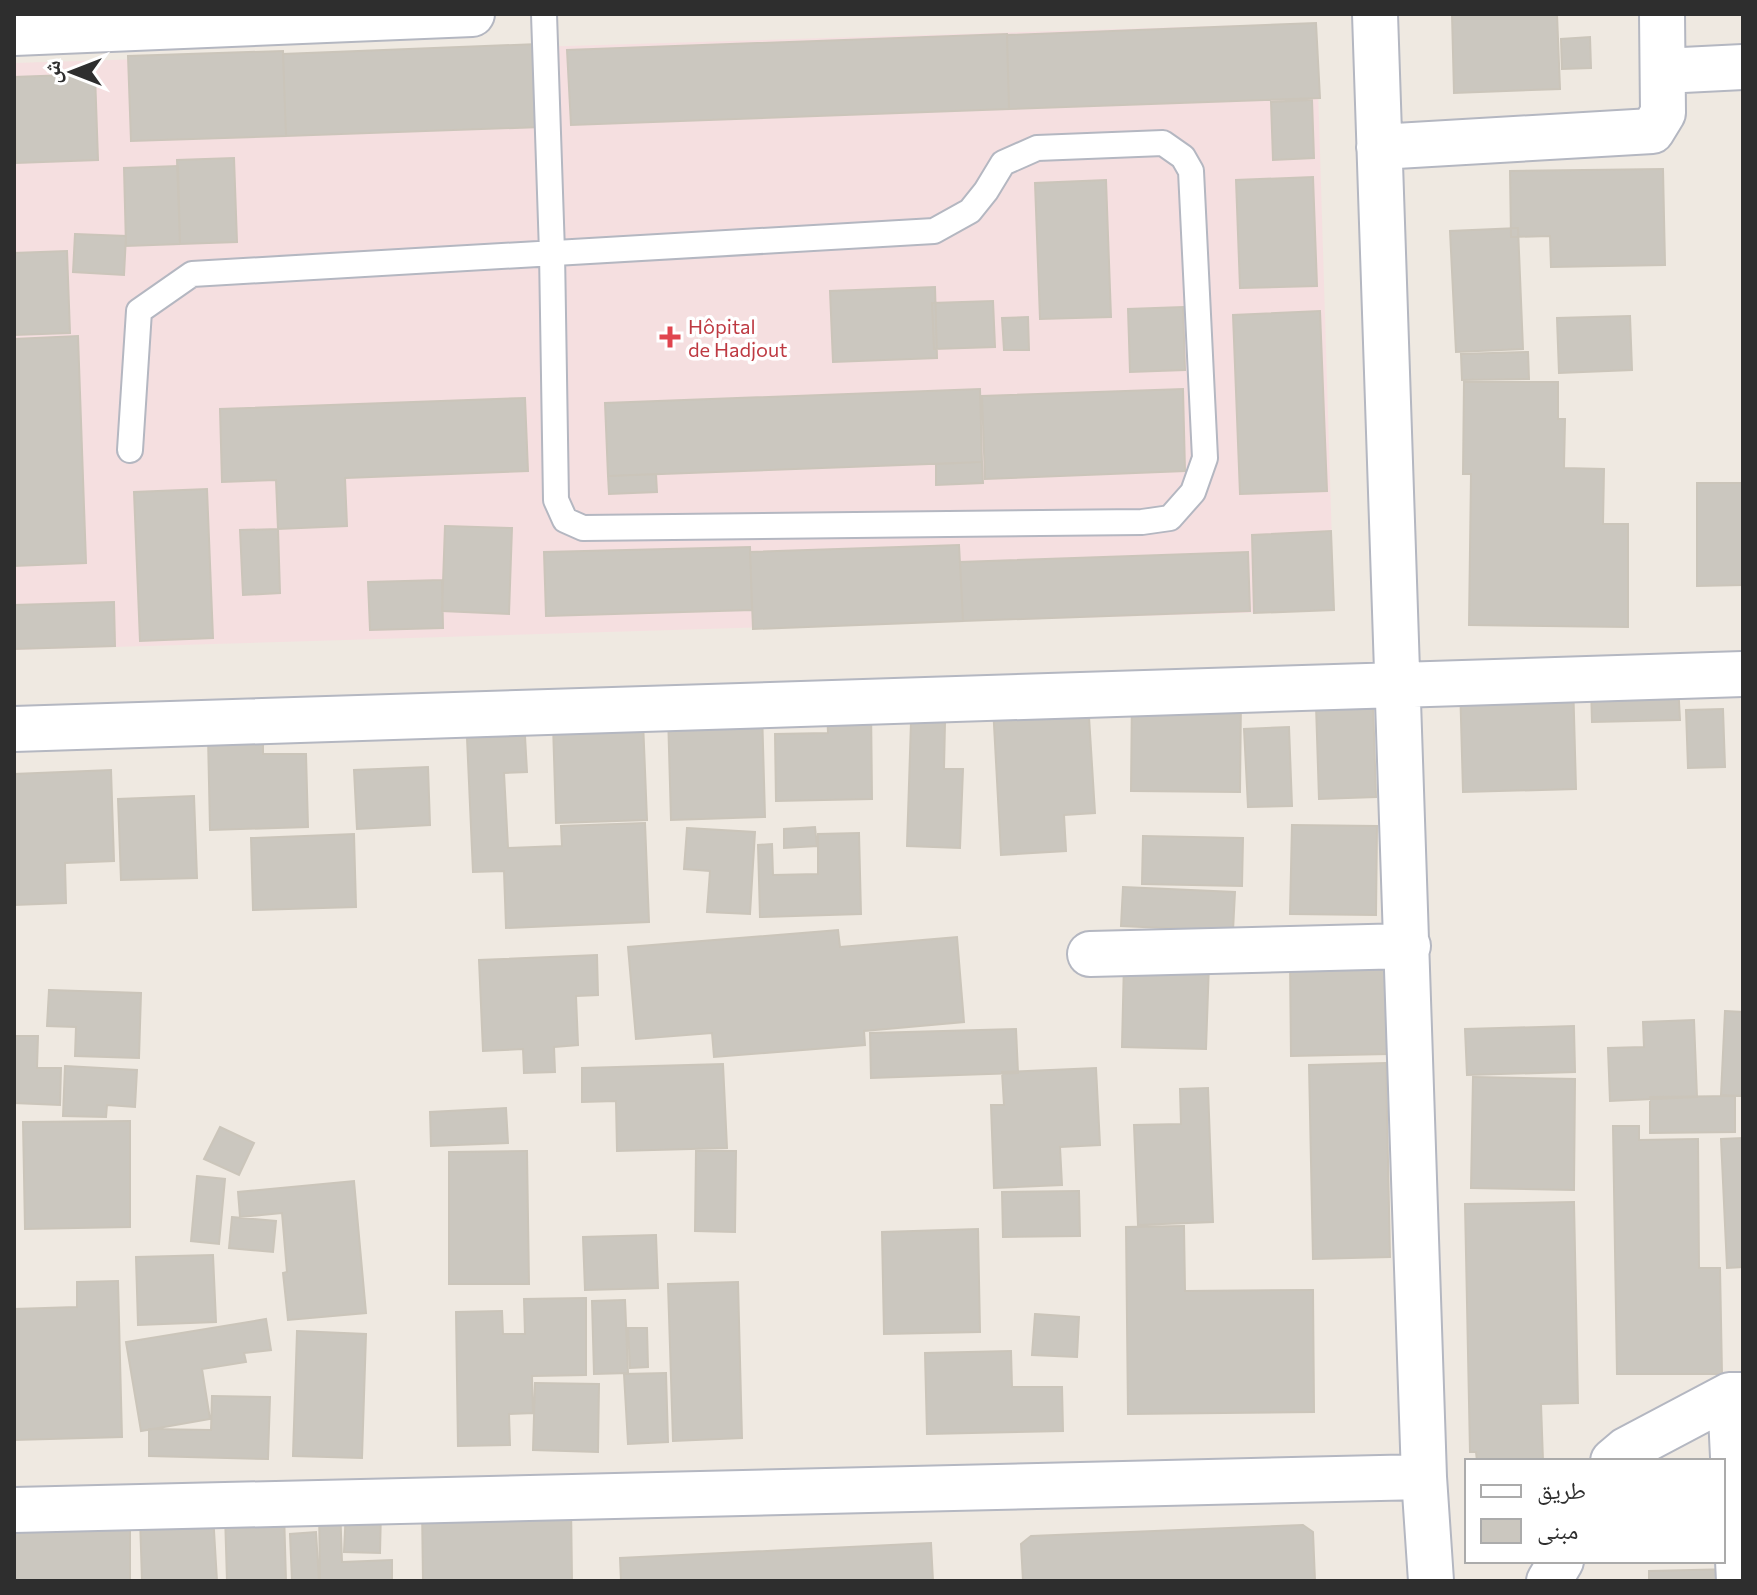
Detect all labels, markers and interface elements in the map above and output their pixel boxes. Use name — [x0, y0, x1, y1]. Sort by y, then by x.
north arrow — [32, 32, 112, 112]
text: ش — [38, 60, 66, 84]
place label: Hôpital de Hadjout — [688, 314, 787, 361]
marker: Hôpital de Hadjout — [659, 326, 681, 348]
legend — [1465, 1459, 1725, 1563]
text: طريق — [1537, 1475, 1586, 1505]
text: مبنى — [1537, 1515, 1578, 1545]

